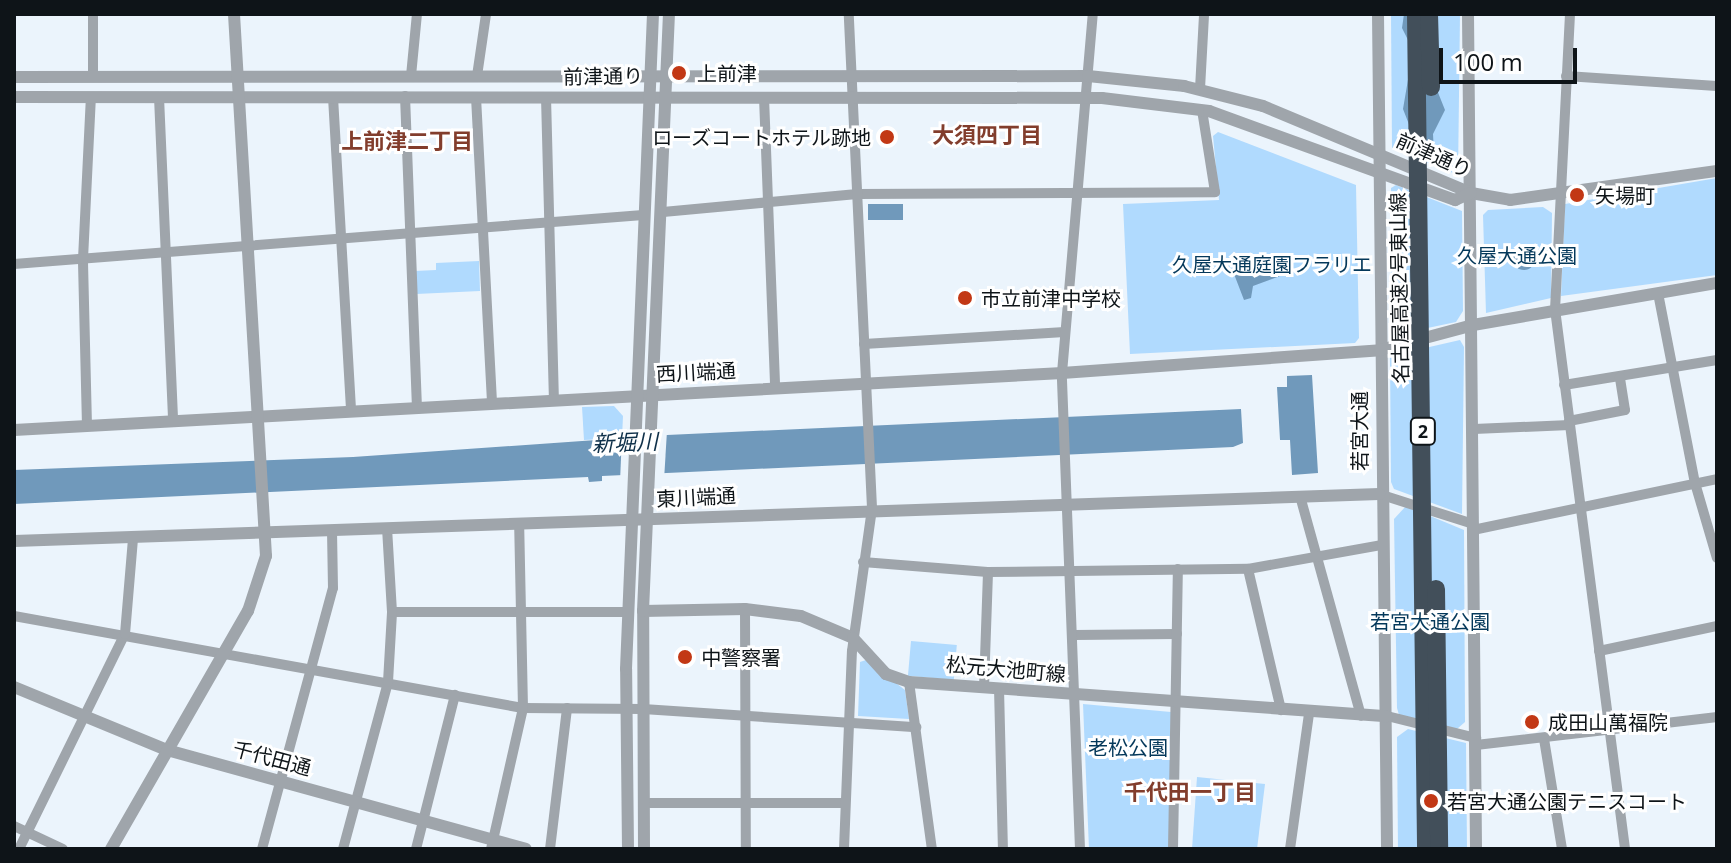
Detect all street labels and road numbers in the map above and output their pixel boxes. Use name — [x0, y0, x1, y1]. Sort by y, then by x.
street label: 前津通り — [563, 63, 643, 89]
street label: 前津通り — [1393, 128, 1475, 182]
street label: 名古屋高速2号東山線 — [1385, 192, 1413, 384]
street label: 西川端通 — [655, 358, 737, 386]
street label: 若宮大通 — [1347, 391, 1371, 471]
road number: 2 — [1409, 417, 1437, 445]
street label: 東川端通 — [655, 483, 737, 511]
street label: 松元大池町線 — [945, 652, 1067, 686]
street label: 千代田通 — [230, 736, 314, 780]

